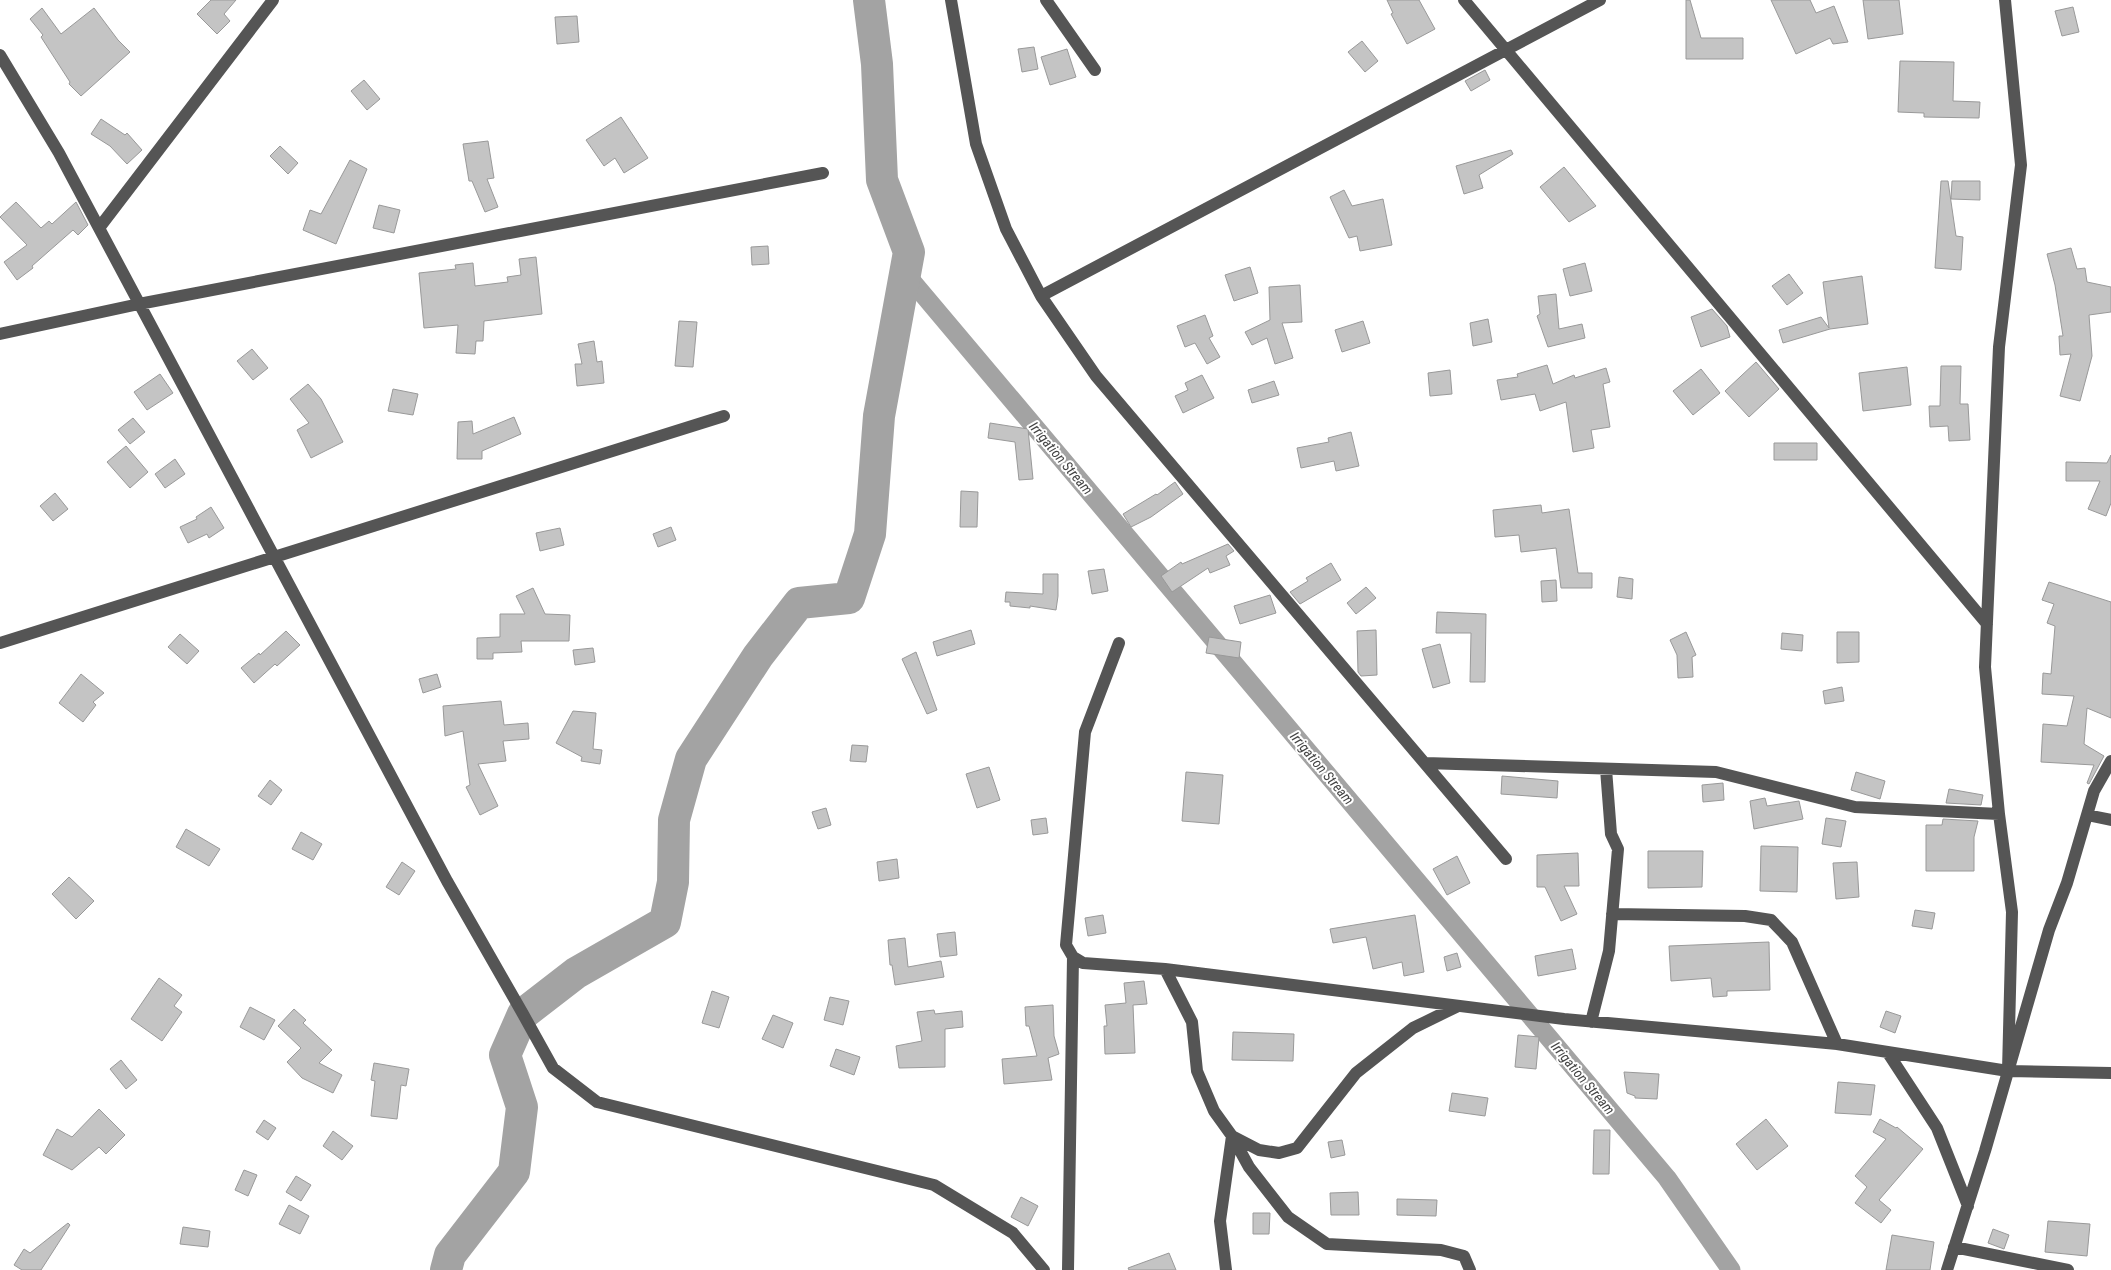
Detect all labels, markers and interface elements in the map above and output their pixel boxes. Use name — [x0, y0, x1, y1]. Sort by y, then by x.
water label: Irrigation Stream — [1026, 418, 1096, 498]
water label: Irrigation Stream — [1287, 728, 1357, 808]
water label: Irrigation Stream — [1548, 1038, 1618, 1118]

